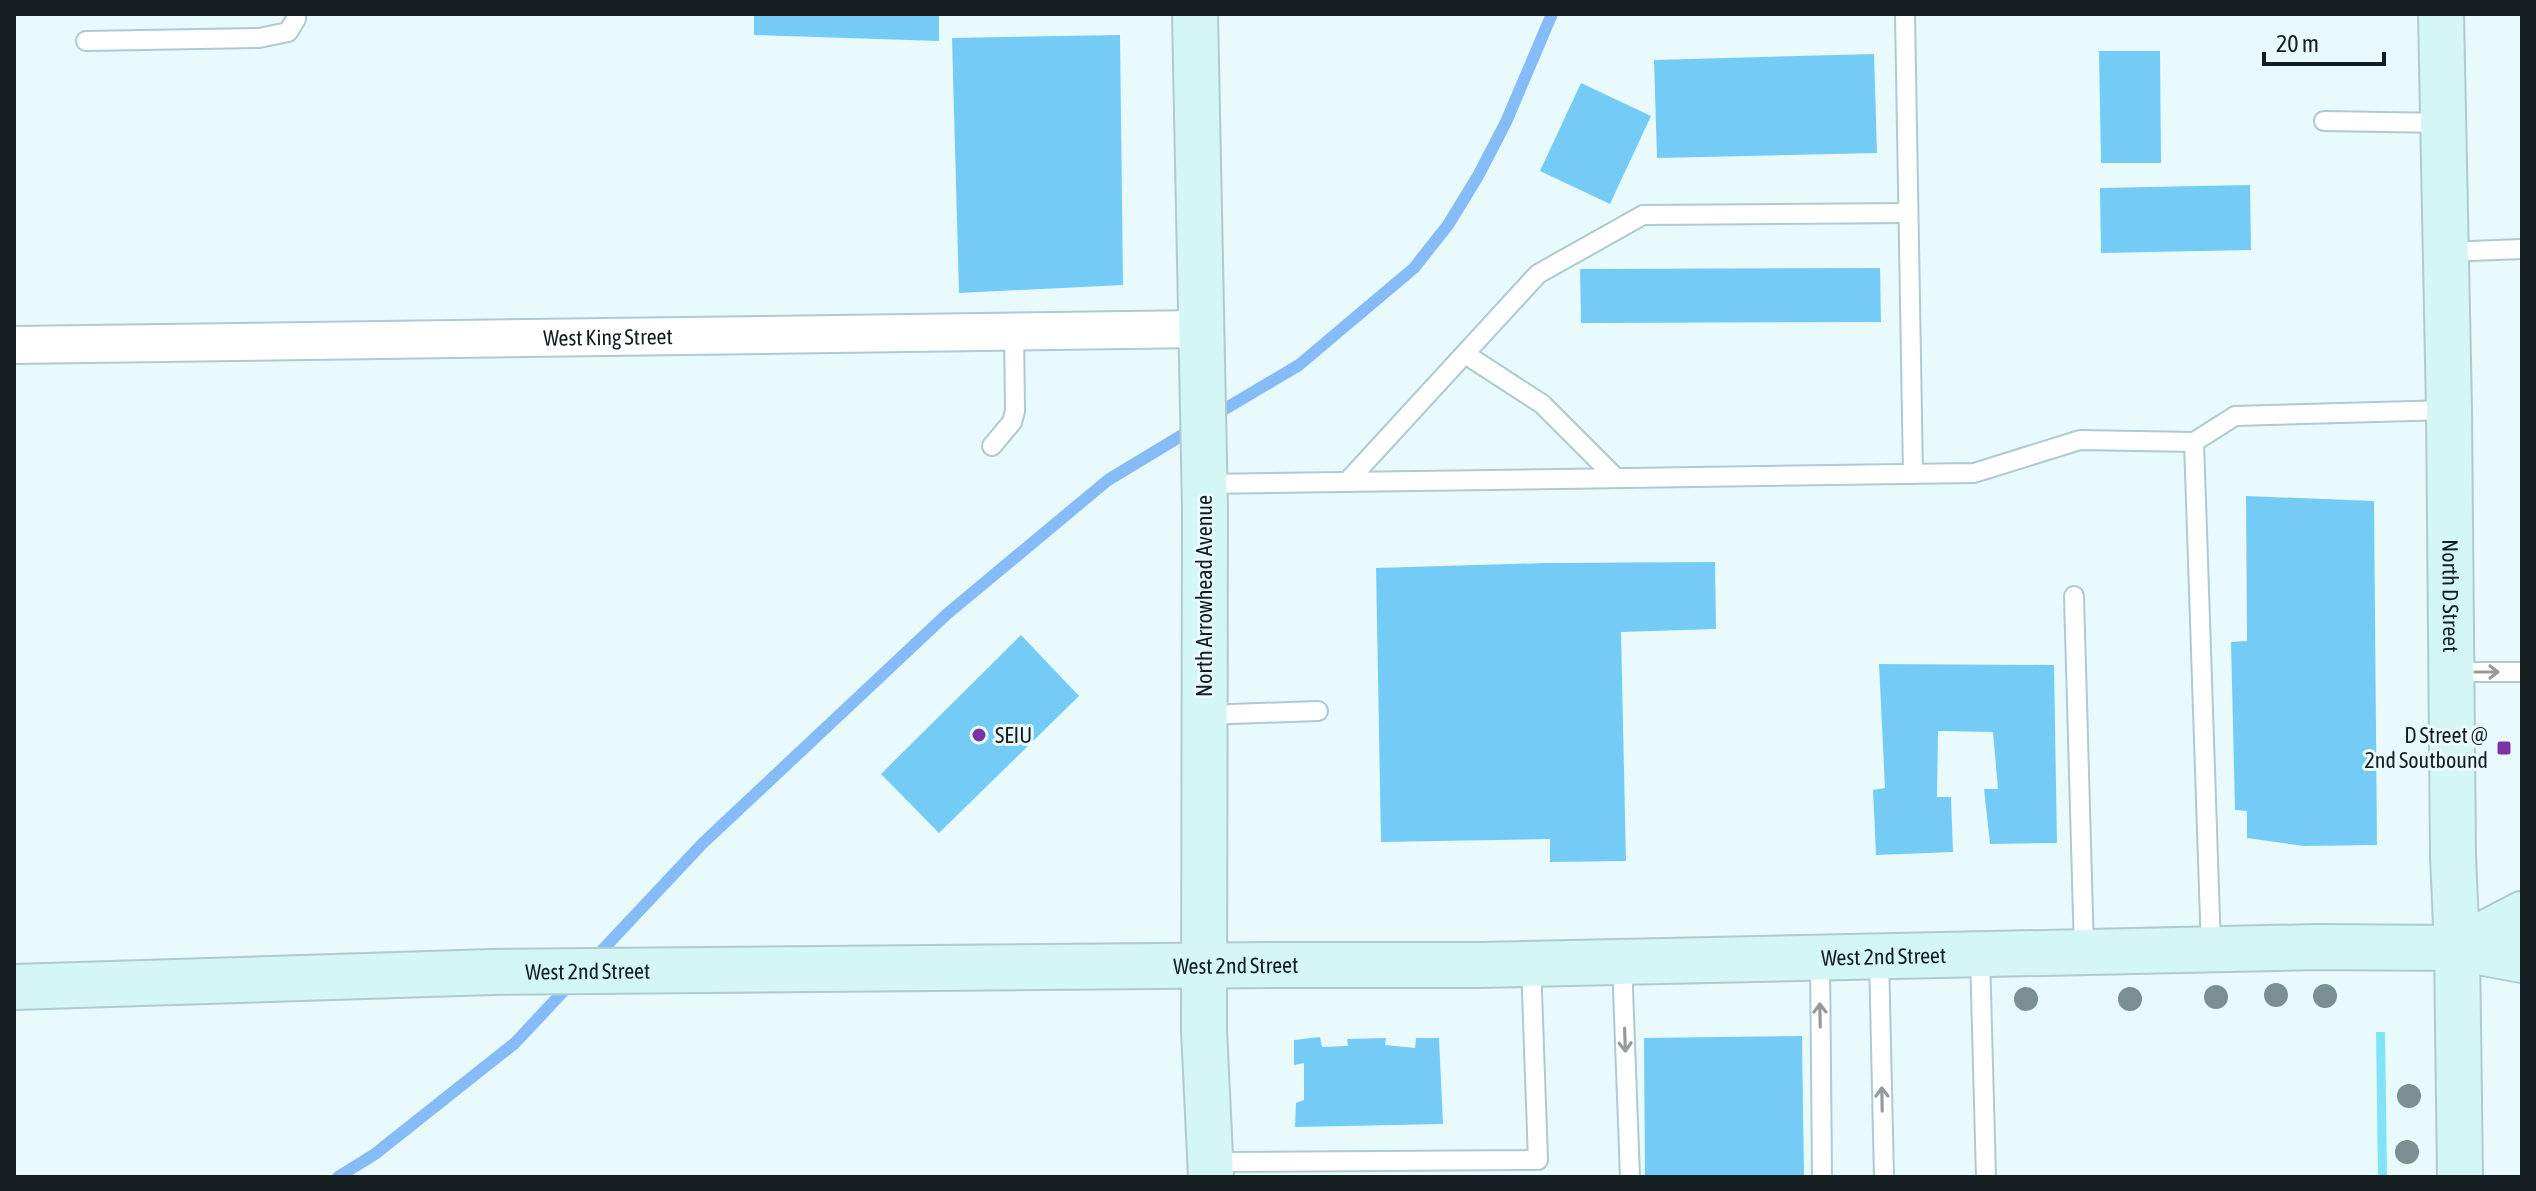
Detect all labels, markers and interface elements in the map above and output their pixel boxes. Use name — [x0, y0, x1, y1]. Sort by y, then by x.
scale bar — [2264, 16, 2384, 66]
text: 20 m — [2276, 30, 2319, 57]
street label: West King Street — [543, 323, 673, 351]
street label: North Arrowhead Avenue — [1191, 495, 1217, 697]
street label: North D Street — [2437, 539, 2464, 653]
one-way arrow — [2473, 664, 2500, 680]
place label: SEIU — [995, 722, 1032, 748]
place label: D Street @ 2nd Soutbound — [2365, 722, 2488, 773]
marker: SEIU — [970, 726, 988, 744]
marker: D Street @ 2nd Soutbound — [2495, 739, 2513, 757]
street label: West 2nd Street — [1821, 942, 1947, 971]
street label: West 2nd Street — [1173, 952, 1298, 979]
street label: West 2nd Street — [525, 958, 650, 985]
one-way arrow — [1812, 1002, 1828, 1029]
one-way arrow — [1617, 1026, 1632, 1053]
one-way arrow — [1874, 1086, 1890, 1113]

